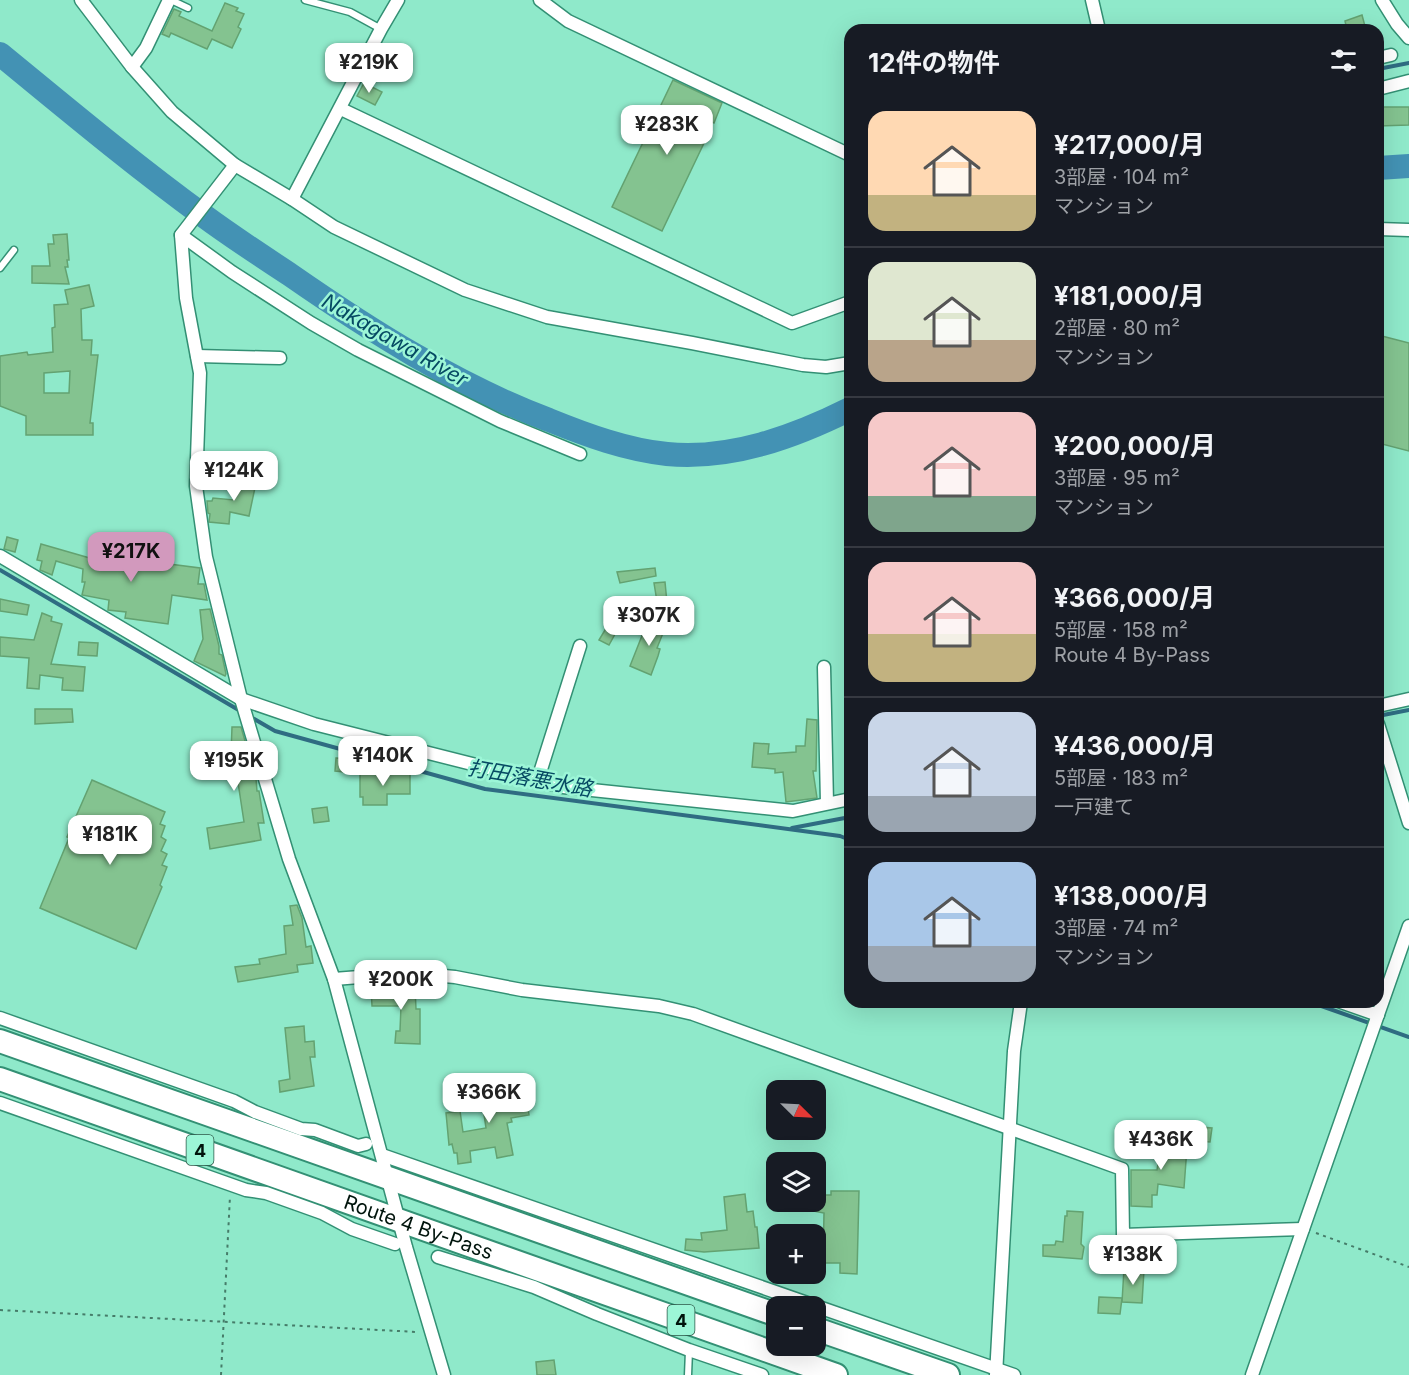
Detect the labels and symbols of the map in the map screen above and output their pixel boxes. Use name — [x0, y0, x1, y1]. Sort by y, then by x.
pin: ¥219K — [327, 43, 411, 94]
pin: ¥283K — [625, 105, 709, 156]
water label: Nakagawa River — [318, 288, 473, 392]
pin: ¥124K — [192, 451, 276, 502]
pin: ¥217K — [89, 532, 173, 583]
pin: ¥307K — [607, 596, 691, 647]
pin: ¥140K — [341, 736, 425, 787]
pin: ¥195K — [192, 741, 276, 792]
water label: 打田落悪水路 — [466, 755, 596, 802]
pin: ¥181K — [68, 815, 152, 866]
pin: ¥200K — [359, 960, 443, 1011]
pin: ¥366K — [447, 1073, 531, 1124]
north arrow — [766, 1080, 826, 1140]
pin: ¥436K — [1119, 1120, 1203, 1171]
road number: 4 — [186, 1135, 214, 1165]
street label: Route 4 By-Pass — [341, 1190, 496, 1265]
pin: ¥138K — [1091, 1235, 1175, 1286]
road number: 4 — [668, 1305, 694, 1335]

